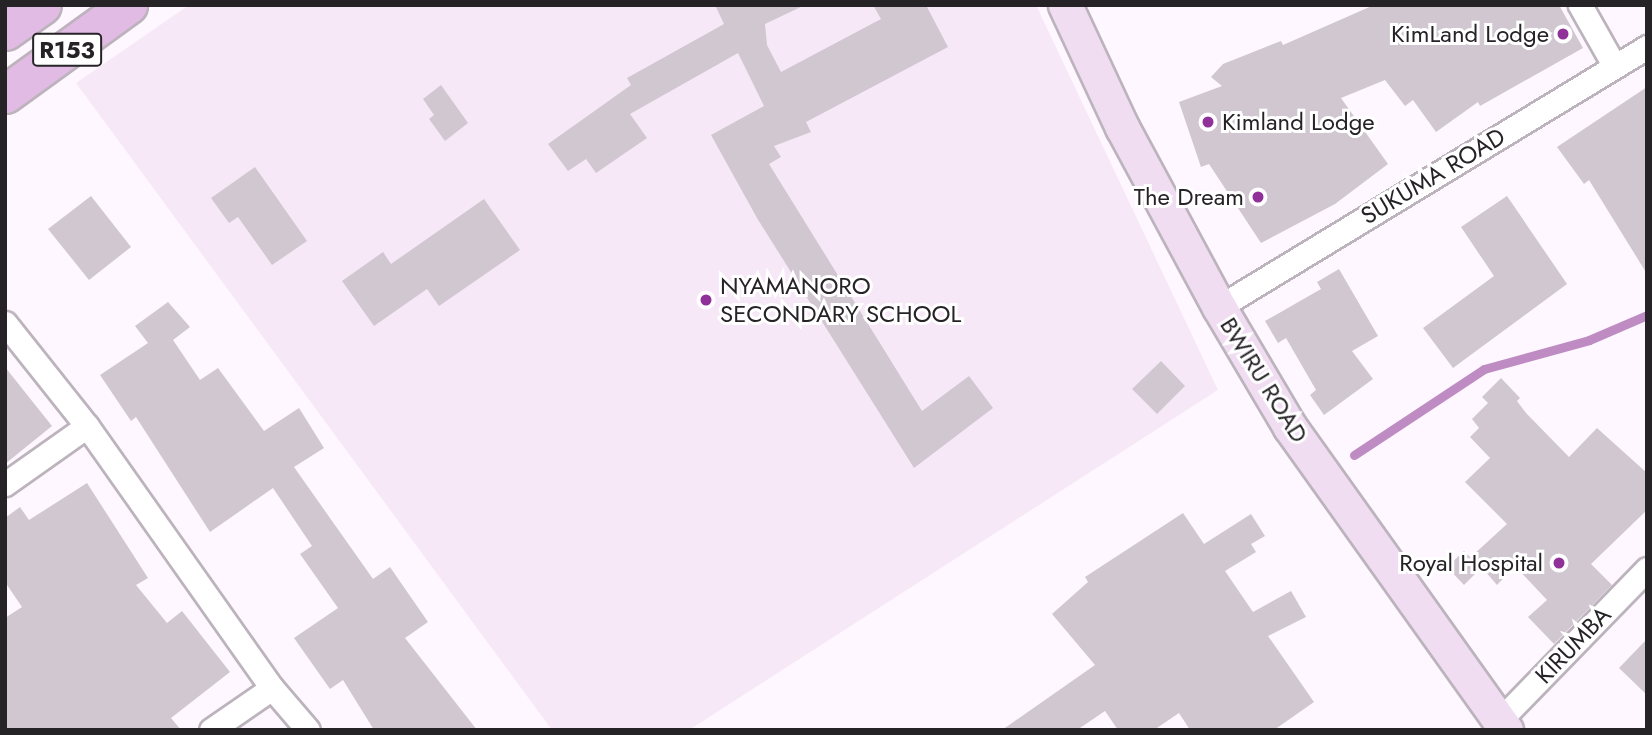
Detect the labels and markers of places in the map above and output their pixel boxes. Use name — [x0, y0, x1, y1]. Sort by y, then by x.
place label: KimLand Lodge — [1391, 20, 1549, 48]
marker: KimLand Lodge — [1555, 26, 1571, 42]
place label: Kimland Lodge — [1222, 108, 1375, 136]
marker: Kimland Lodge — [1200, 114, 1216, 130]
place label: The Dream — [1134, 183, 1244, 211]
marker: The Dream — [1250, 189, 1266, 205]
place label: NYAMANORO SECONDARY SCHOOL — [720, 272, 961, 328]
marker: NYAMANORO SECONDARY SCHOOL — [698, 292, 714, 308]
place label: Royal Hospital — [1399, 549, 1543, 577]
marker: Royal Hospital — [1549, 553, 1569, 573]

